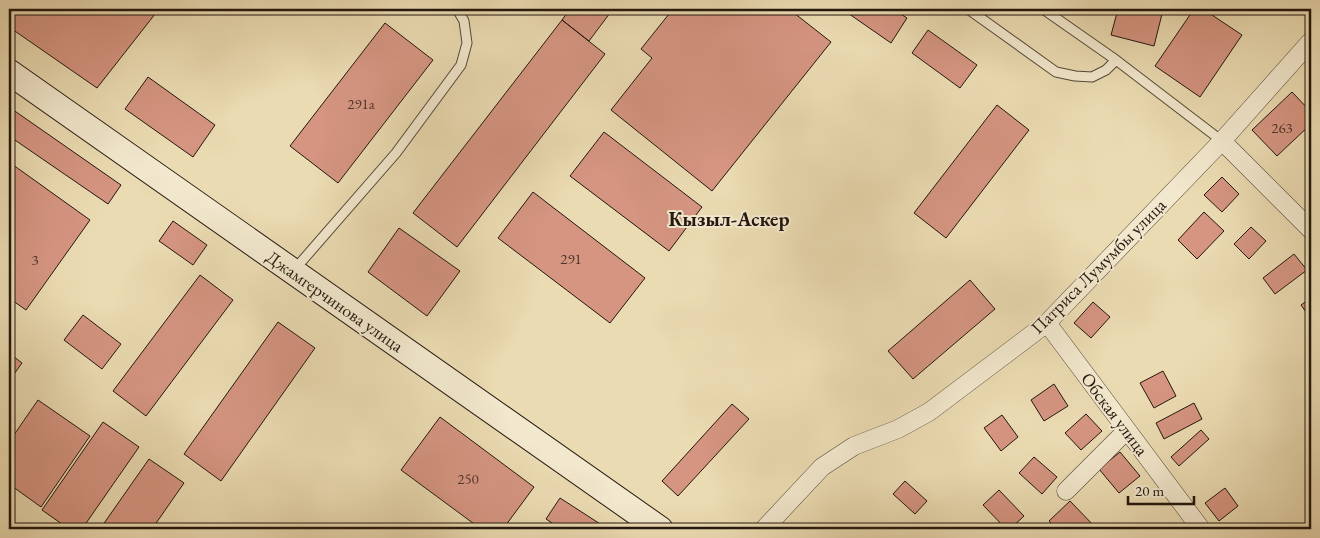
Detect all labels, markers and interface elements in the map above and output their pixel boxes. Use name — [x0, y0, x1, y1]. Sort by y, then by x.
house number: 291a — [347, 94, 375, 113]
house number: 263 — [1271, 118, 1293, 137]
street label: Патриса Лумумбы улица — [1025, 193, 1171, 339]
district label: Кызыл-Аскер — [669, 206, 789, 232]
street label: Джамгерчинова улица — [262, 245, 409, 357]
house number: 291 — [560, 249, 582, 268]
house number: 3 — [31, 250, 39, 269]
street label: Обская улица — [1076, 368, 1154, 461]
house number: 250 — [457, 469, 479, 488]
scale bar — [1128, 473, 1194, 505]
text: 20 m — [1135, 481, 1164, 500]

